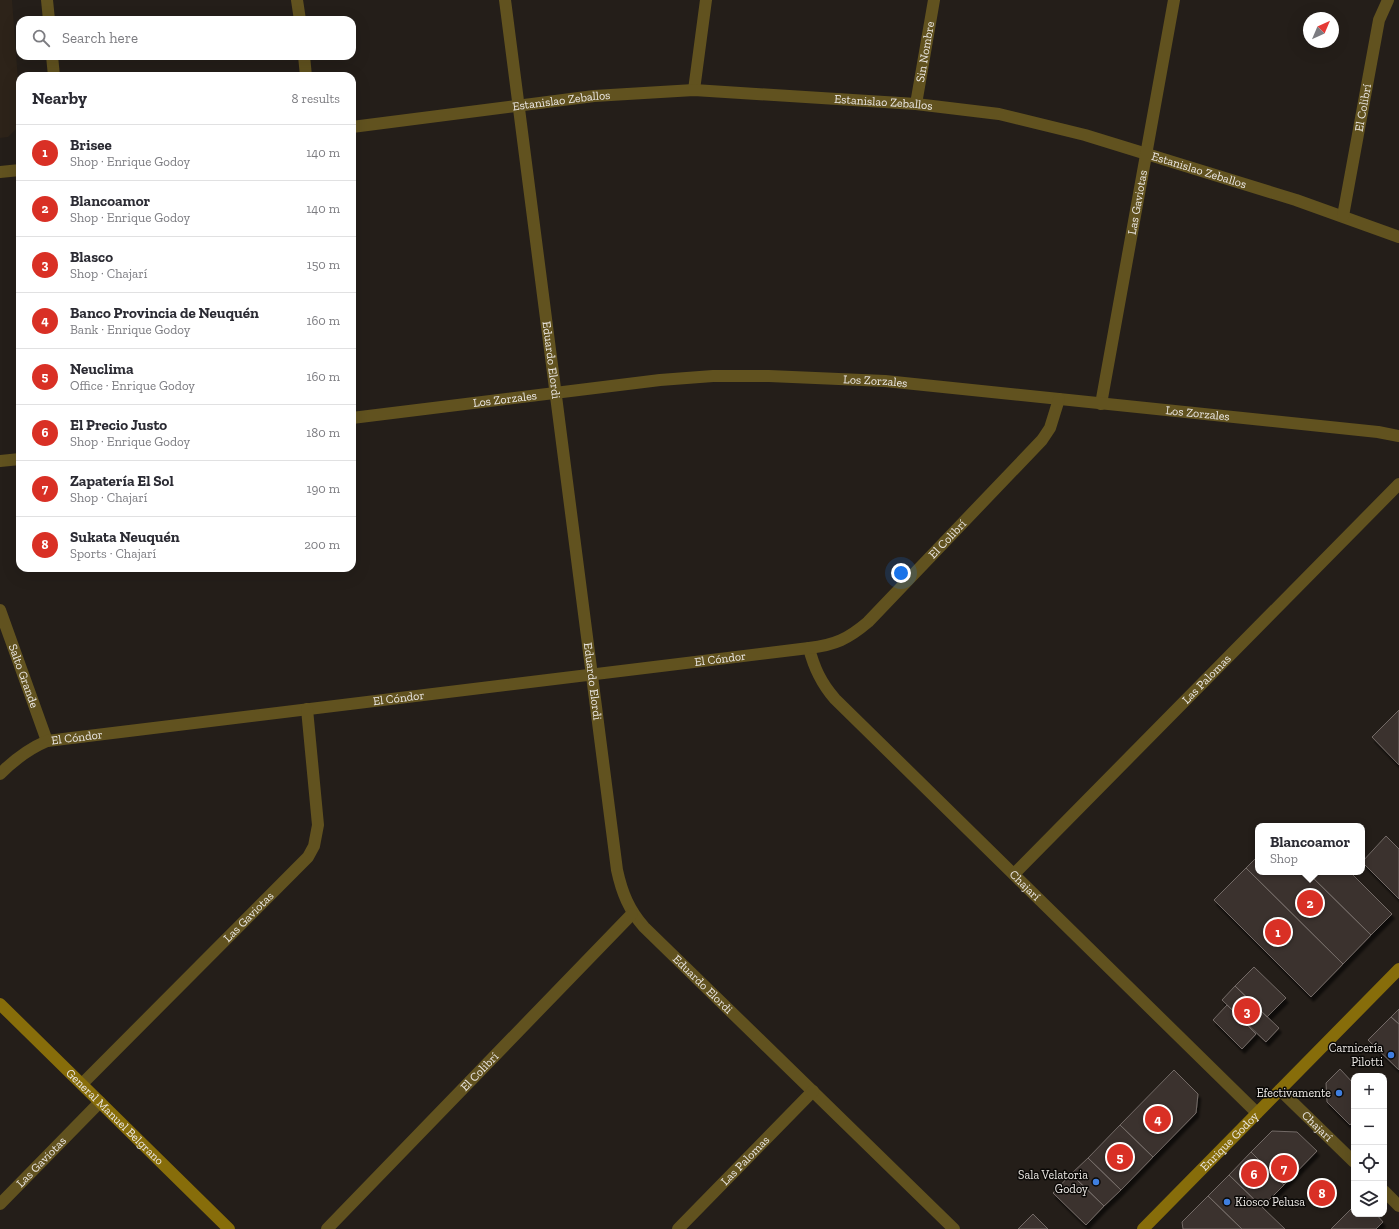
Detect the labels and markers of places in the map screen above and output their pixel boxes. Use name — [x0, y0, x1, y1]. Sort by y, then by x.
pin: 2 — [1297, 888, 1323, 918]
pin: 1 — [1265, 917, 1291, 947]
pin: 3 — [1234, 996, 1260, 1026]
place label: Carnicería Pilotti — [1329, 1041, 1384, 1069]
marker: Carnicería Pilotti — [1386, 1050, 1396, 1060]
place label: Efectivamente — [1256, 1086, 1331, 1100]
marker: Efectivamente — [1334, 1088, 1344, 1098]
pin: 4 — [1145, 1104, 1171, 1134]
pin: 5 — [1107, 1142, 1133, 1172]
pin: 7 — [1271, 1153, 1297, 1183]
pin: 6 — [1241, 1159, 1267, 1189]
place label: Sala Velatoria Godoy — [1018, 1168, 1089, 1196]
marker: Sala Velatoria Godoy — [1091, 1177, 1101, 1187]
pin: 8 — [1309, 1178, 1335, 1208]
place label: Kiosco Pelusa — [1235, 1195, 1305, 1209]
marker: Kiosco Pelusa — [1222, 1197, 1232, 1207]

